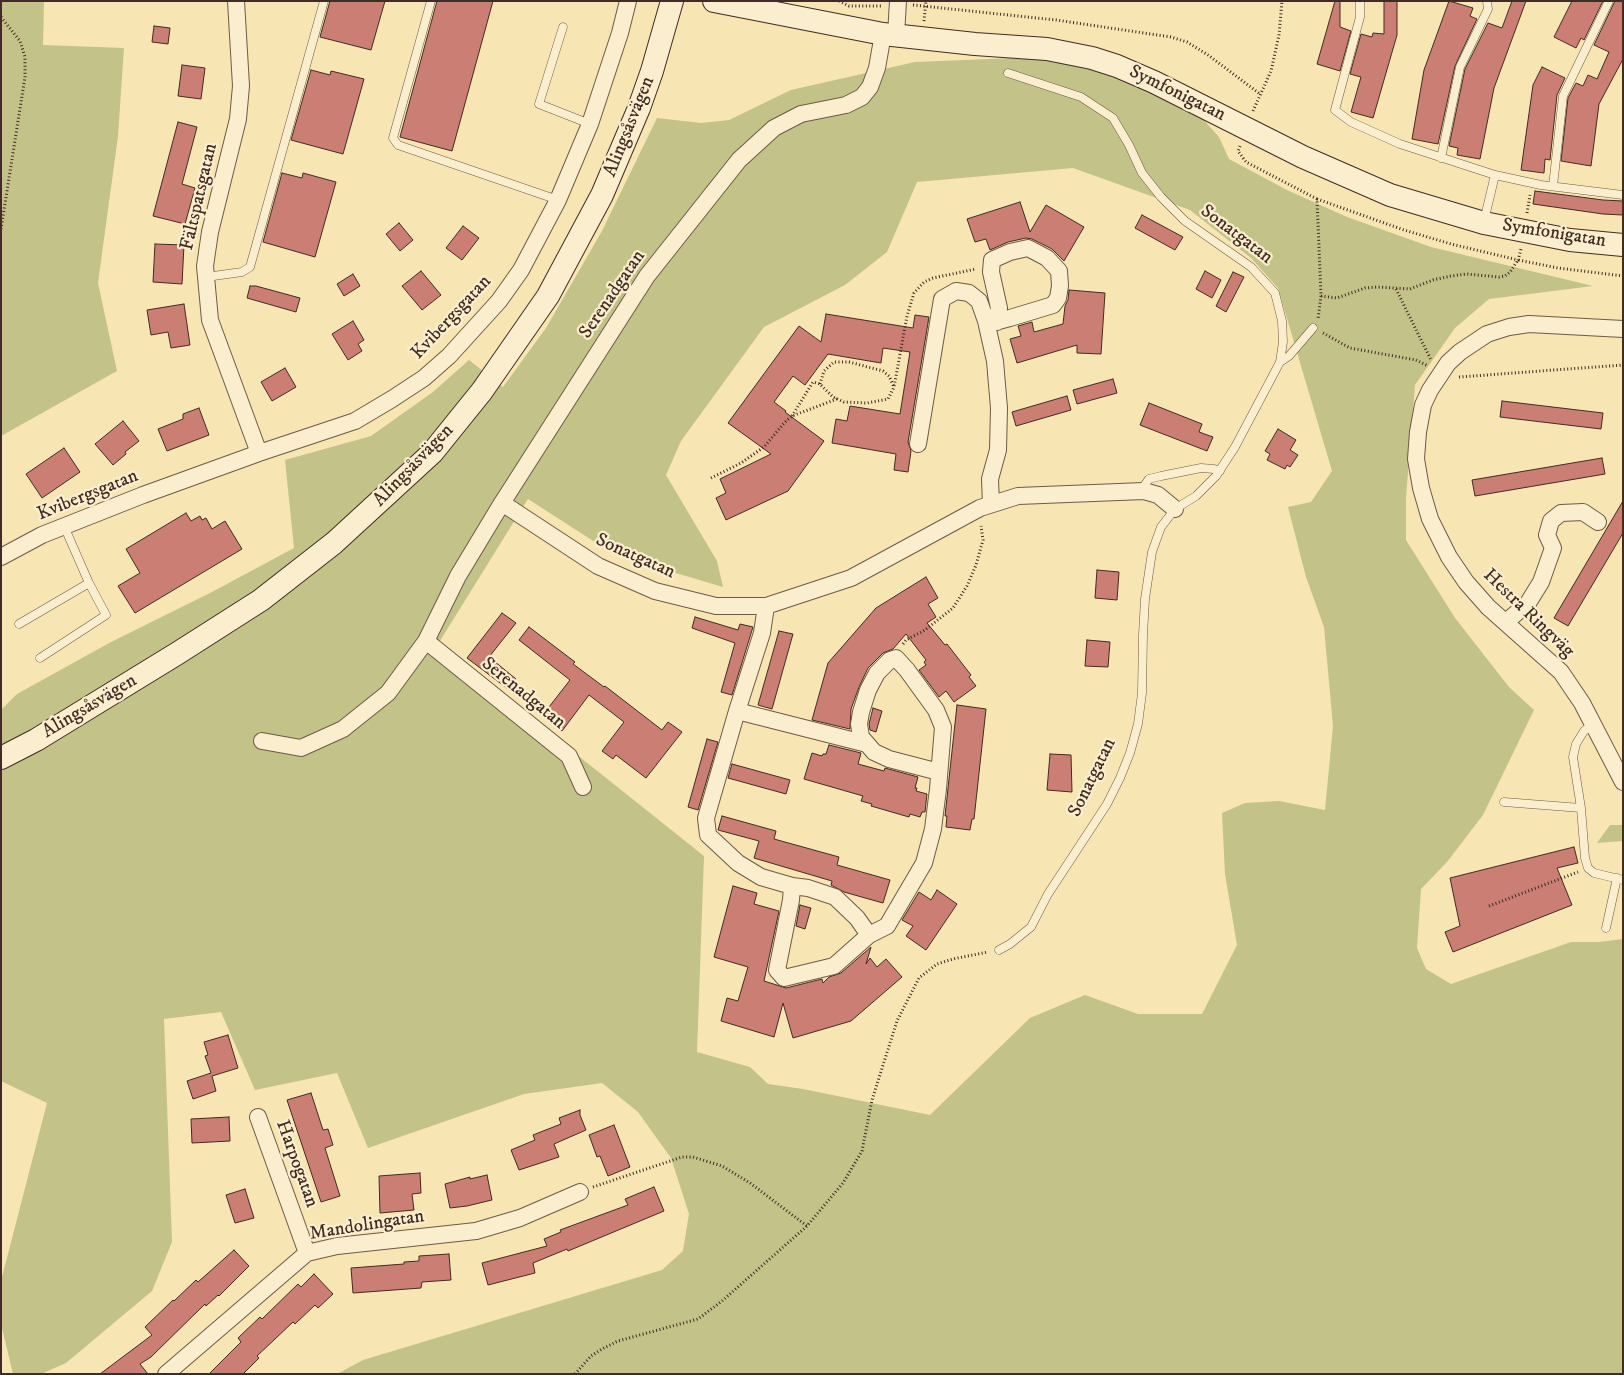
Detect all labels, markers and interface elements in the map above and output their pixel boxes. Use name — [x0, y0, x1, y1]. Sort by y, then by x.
street label: Symfonigatan — [1125, 61, 1229, 127]
street label: Alingsåsvägen — [600, 74, 660, 180]
street label: Fältspatsgatan — [177, 141, 223, 253]
street label: Sonatgatan — [1195, 200, 1277, 270]
street label: Symfonigatan — [1501, 215, 1607, 253]
street label: Serenadgatan — [575, 246, 651, 344]
street label: Kvibergsgatan — [407, 271, 497, 365]
street label: Alingsåsvägen — [369, 420, 459, 512]
street label: Kvibergsgatan — [34, 465, 142, 527]
street label: Sonatgatan — [592, 529, 678, 585]
street label: Hestra Ringväg — [1478, 565, 1578, 663]
street label: Serenadgatan — [476, 653, 570, 735]
street label: Alingsåsvägen — [39, 670, 141, 744]
street label: Sonatgatan — [1064, 735, 1122, 821]
street label: Harpogatan — [270, 1117, 322, 1211]
street label: Mandolingatan — [308, 1206, 426, 1246]

